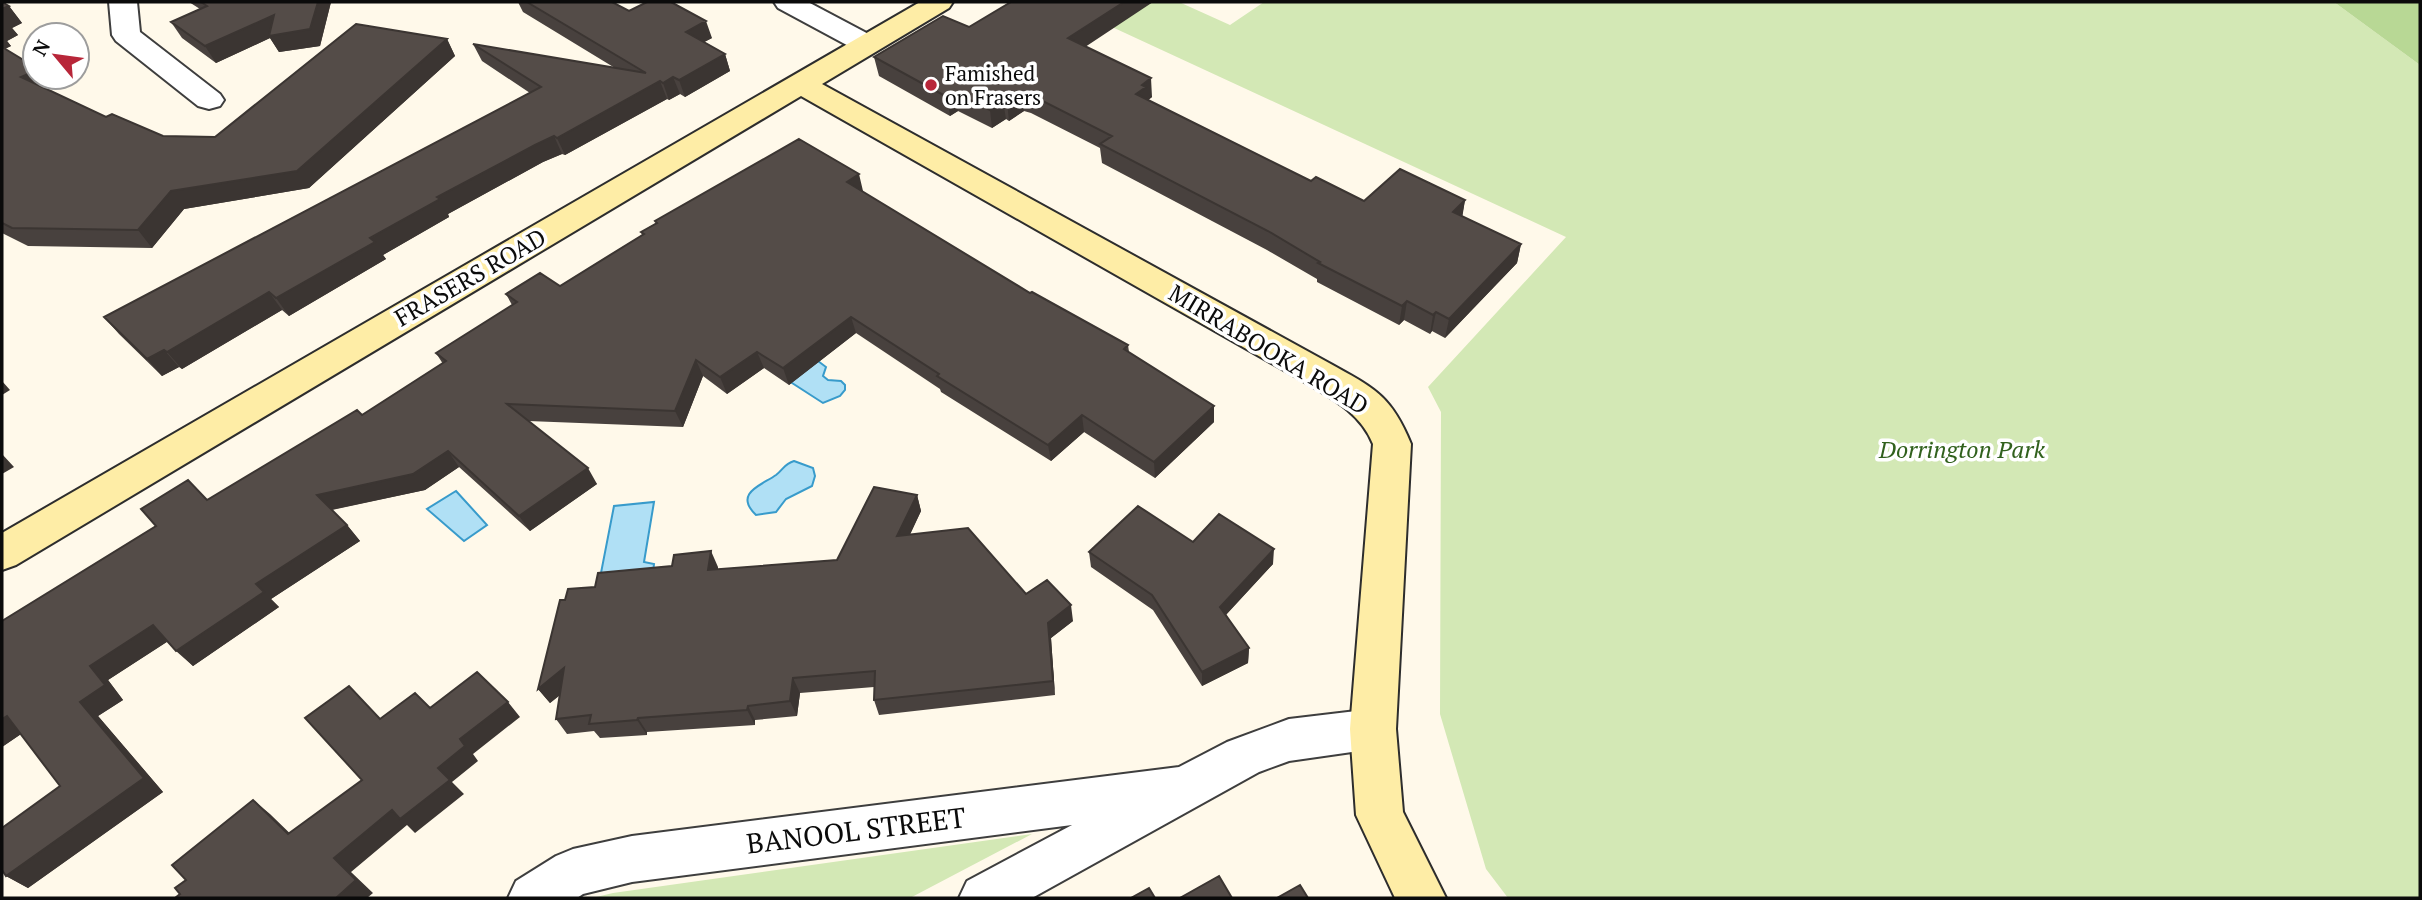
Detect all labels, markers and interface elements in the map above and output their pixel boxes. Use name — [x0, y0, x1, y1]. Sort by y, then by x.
north arrow — [21, 21, 91, 91]
text: N — [26, 35, 55, 60]
place label: Famished on Frasers — [945, 59, 1041, 111]
marker: Famished on Frasers — [923, 77, 939, 93]
street label: FRASERS ROAD — [388, 221, 552, 333]
street label: MIRRABOOKA ROAD — [1163, 277, 1375, 421]
park label: Dorrington Park — [1878, 433, 2045, 465]
street label: BANOOL STREET — [744, 798, 968, 862]

